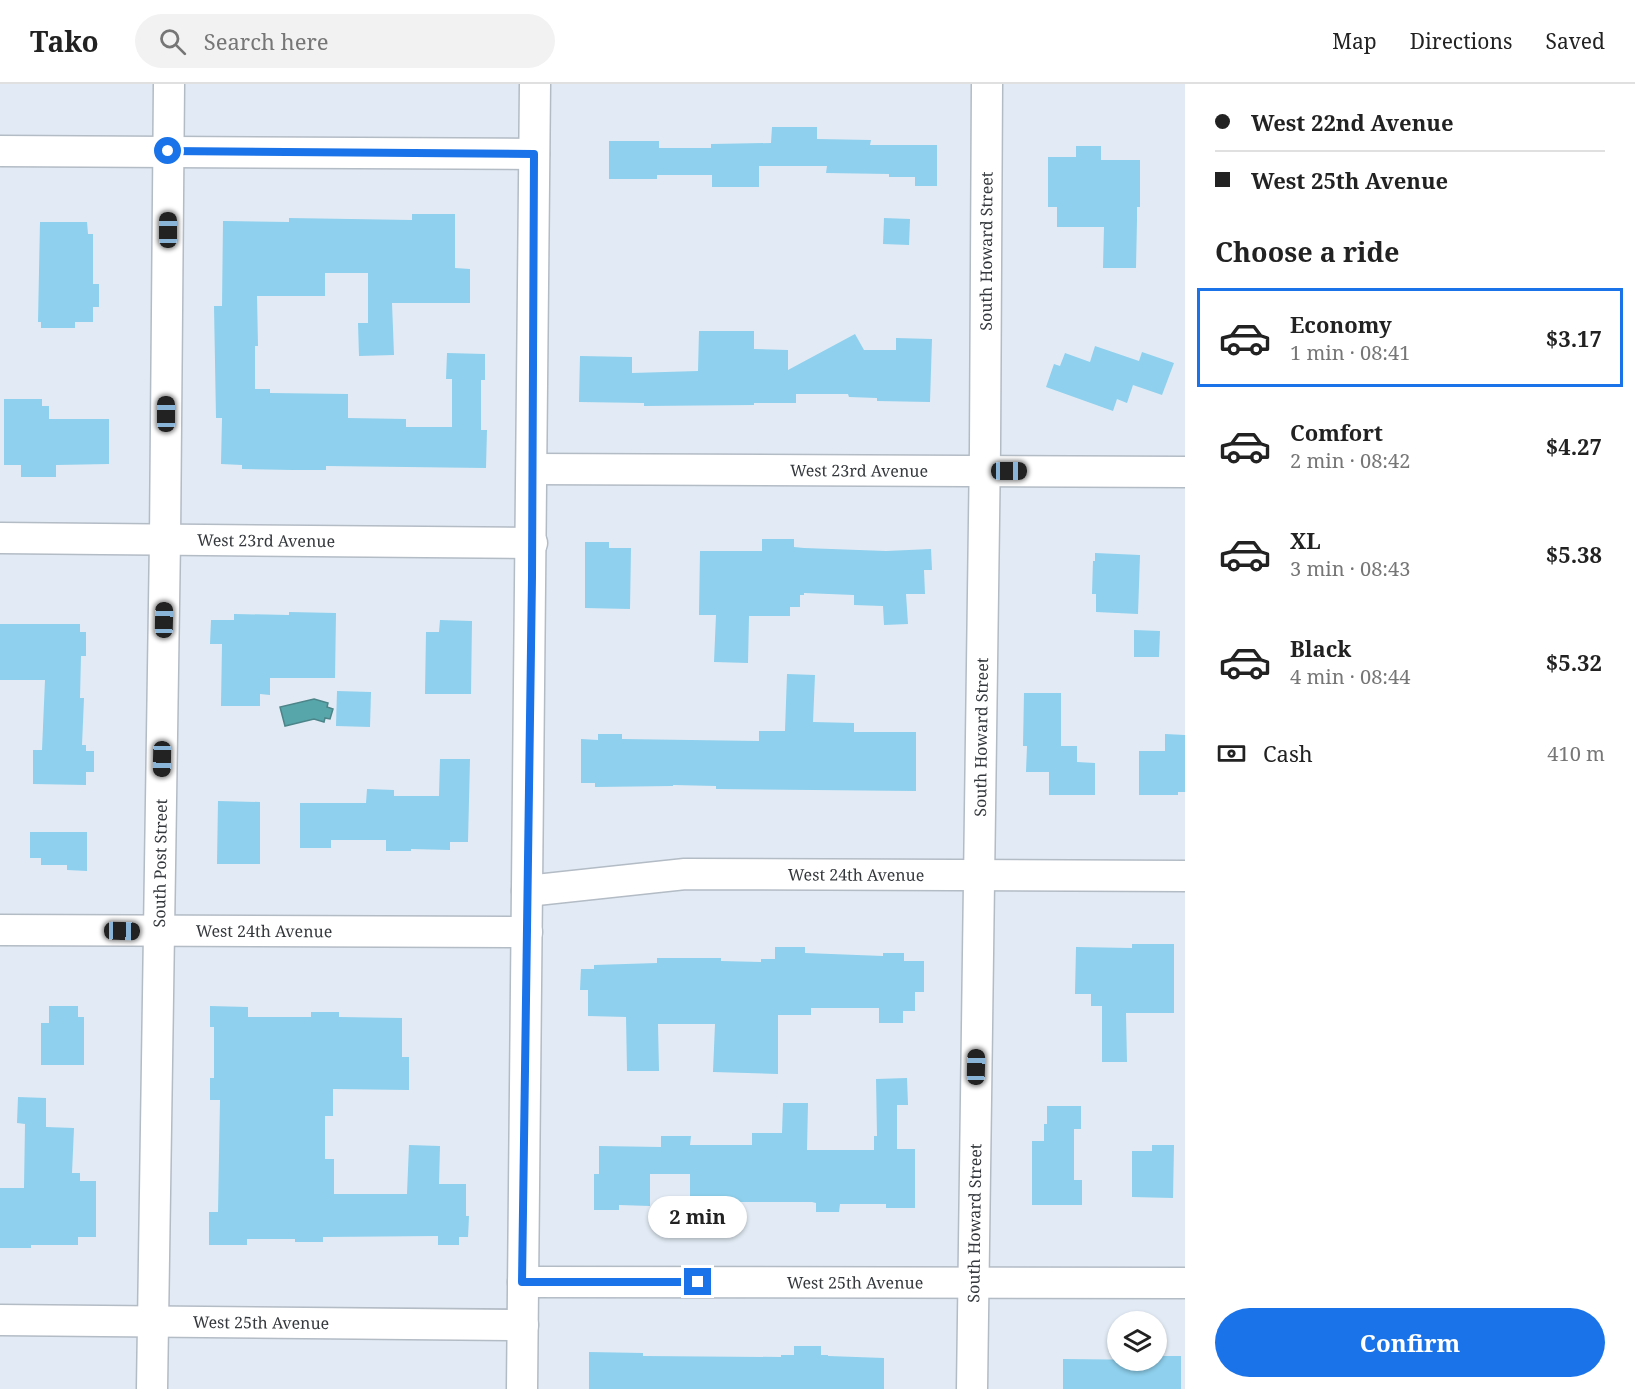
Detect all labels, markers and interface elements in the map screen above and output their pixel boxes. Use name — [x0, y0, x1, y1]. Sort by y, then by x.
search box — [135, 14, 555, 68]
text: Tako — [30, 22, 99, 60]
icon: search — [156, 25, 189, 58]
text: Search here — [204, 26, 329, 56]
text: Map — [1332, 27, 1377, 55]
text: Directions — [1410, 27, 1512, 55]
text: Saved — [1545, 27, 1605, 55]
text: West 22nd Avenue — [1251, 107, 1454, 137]
route start — [154, 137, 181, 164]
text: West 25th Avenue — [1251, 165, 1448, 195]
street label: South Howard Street — [975, 171, 998, 331]
car — [159, 212, 177, 248]
text: Choose a ride — [1215, 233, 1400, 270]
text: Economy — [1290, 309, 1392, 339]
icon: car — [1218, 311, 1272, 365]
text: $3.17 — [1546, 323, 1602, 353]
text: 1 min · 08:41 — [1290, 339, 1410, 366]
car — [157, 396, 175, 432]
text: Comfort — [1290, 417, 1383, 447]
icon: car — [1218, 419, 1272, 473]
text: $4.27 — [1546, 431, 1602, 461]
text: 2 min · 08:42 — [1290, 447, 1410, 474]
street label: West 23rd Avenue — [790, 459, 928, 482]
car — [991, 462, 1027, 480]
text: XL — [1290, 525, 1321, 555]
icon: car — [1218, 527, 1272, 581]
street label: West 23rd Avenue — [197, 529, 335, 552]
text: $5.38 — [1546, 539, 1602, 569]
text: 3 min · 08:43 — [1290, 555, 1410, 582]
car — [155, 602, 173, 638]
text: Black — [1290, 633, 1351, 663]
icon: car — [1218, 635, 1272, 689]
text: $5.32 — [1546, 647, 1602, 677]
street label: South Howard Street — [969, 657, 993, 817]
text: 4 min · 08:44 — [1290, 663, 1410, 690]
icon: cash — [1215, 737, 1248, 770]
text: Cash — [1263, 738, 1313, 768]
text: 410 m — [1547, 740, 1605, 767]
car — [153, 741, 171, 777]
street label: South Post Street — [148, 798, 172, 928]
street label: West 24th Avenue — [788, 863, 924, 886]
street label: West 24th Avenue — [196, 920, 332, 942]
car — [104, 922, 140, 940]
car — [967, 1049, 985, 1085]
street label: South Howard Street — [962, 1143, 986, 1303]
callout: 2 min — [648, 1195, 748, 1237]
text: 2 min — [669, 1203, 726, 1230]
route end — [684, 1268, 711, 1295]
street label: West 25th Avenue — [787, 1271, 923, 1294]
button: Confirm — [1215, 1308, 1605, 1377]
street label: West 25th Avenue — [193, 1311, 329, 1334]
map controls — [1107, 1311, 1167, 1371]
button: layers — [1107, 1311, 1167, 1371]

